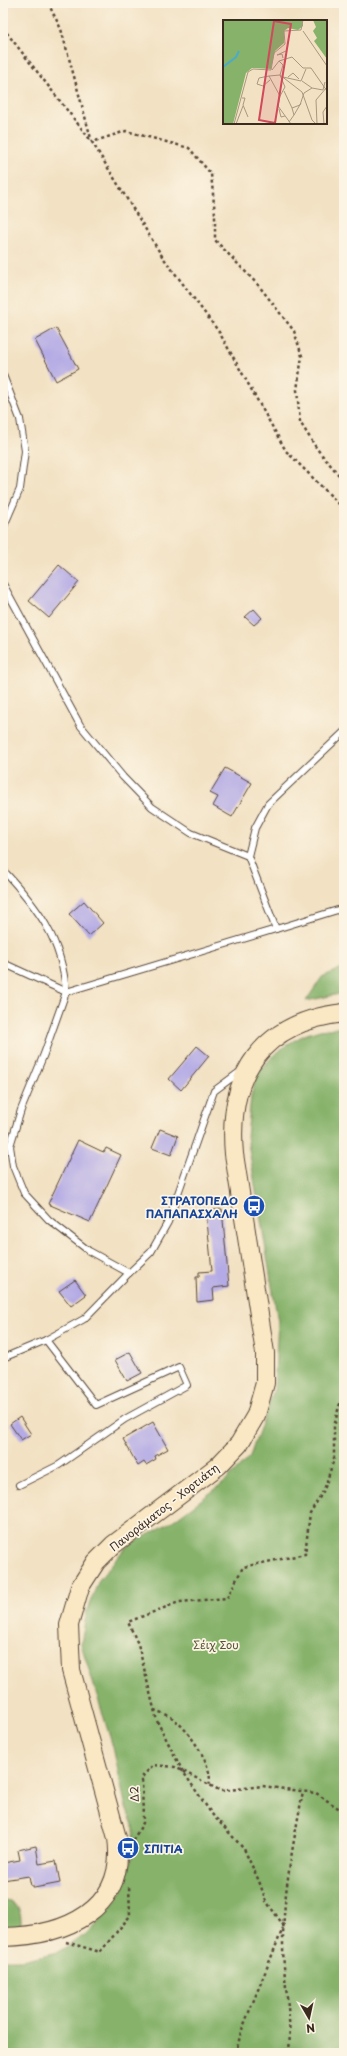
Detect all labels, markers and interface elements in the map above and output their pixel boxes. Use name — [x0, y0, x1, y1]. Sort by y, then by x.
inset map — [223, 20, 327, 124]
place label: ΣΤΡΑΤΟΠΕΔΟ ΠΑΠΑΠΑΣΧΑΛΗ — [146, 1192, 238, 1222]
bus stop icon: ΣΤΡΑΤΟΠΕΔΟ ΠΑΠΑΠΑΣΧΑΛΗ — [241, 1193, 267, 1219]
street label: Πανοράματος - Χορτιάτη — [106, 1459, 222, 1555]
park label: Σέιχ Σου — [193, 1636, 239, 1653]
street label: Δ2 — [125, 1786, 143, 1802]
bus stop icon: ΣΠΙΤΙΑ — [115, 1835, 141, 1861]
place label: ΣΠΙΤΙΑ — [144, 1840, 183, 1857]
north arrow — [289, 1998, 329, 2038]
text: N — [305, 2019, 316, 2037]

